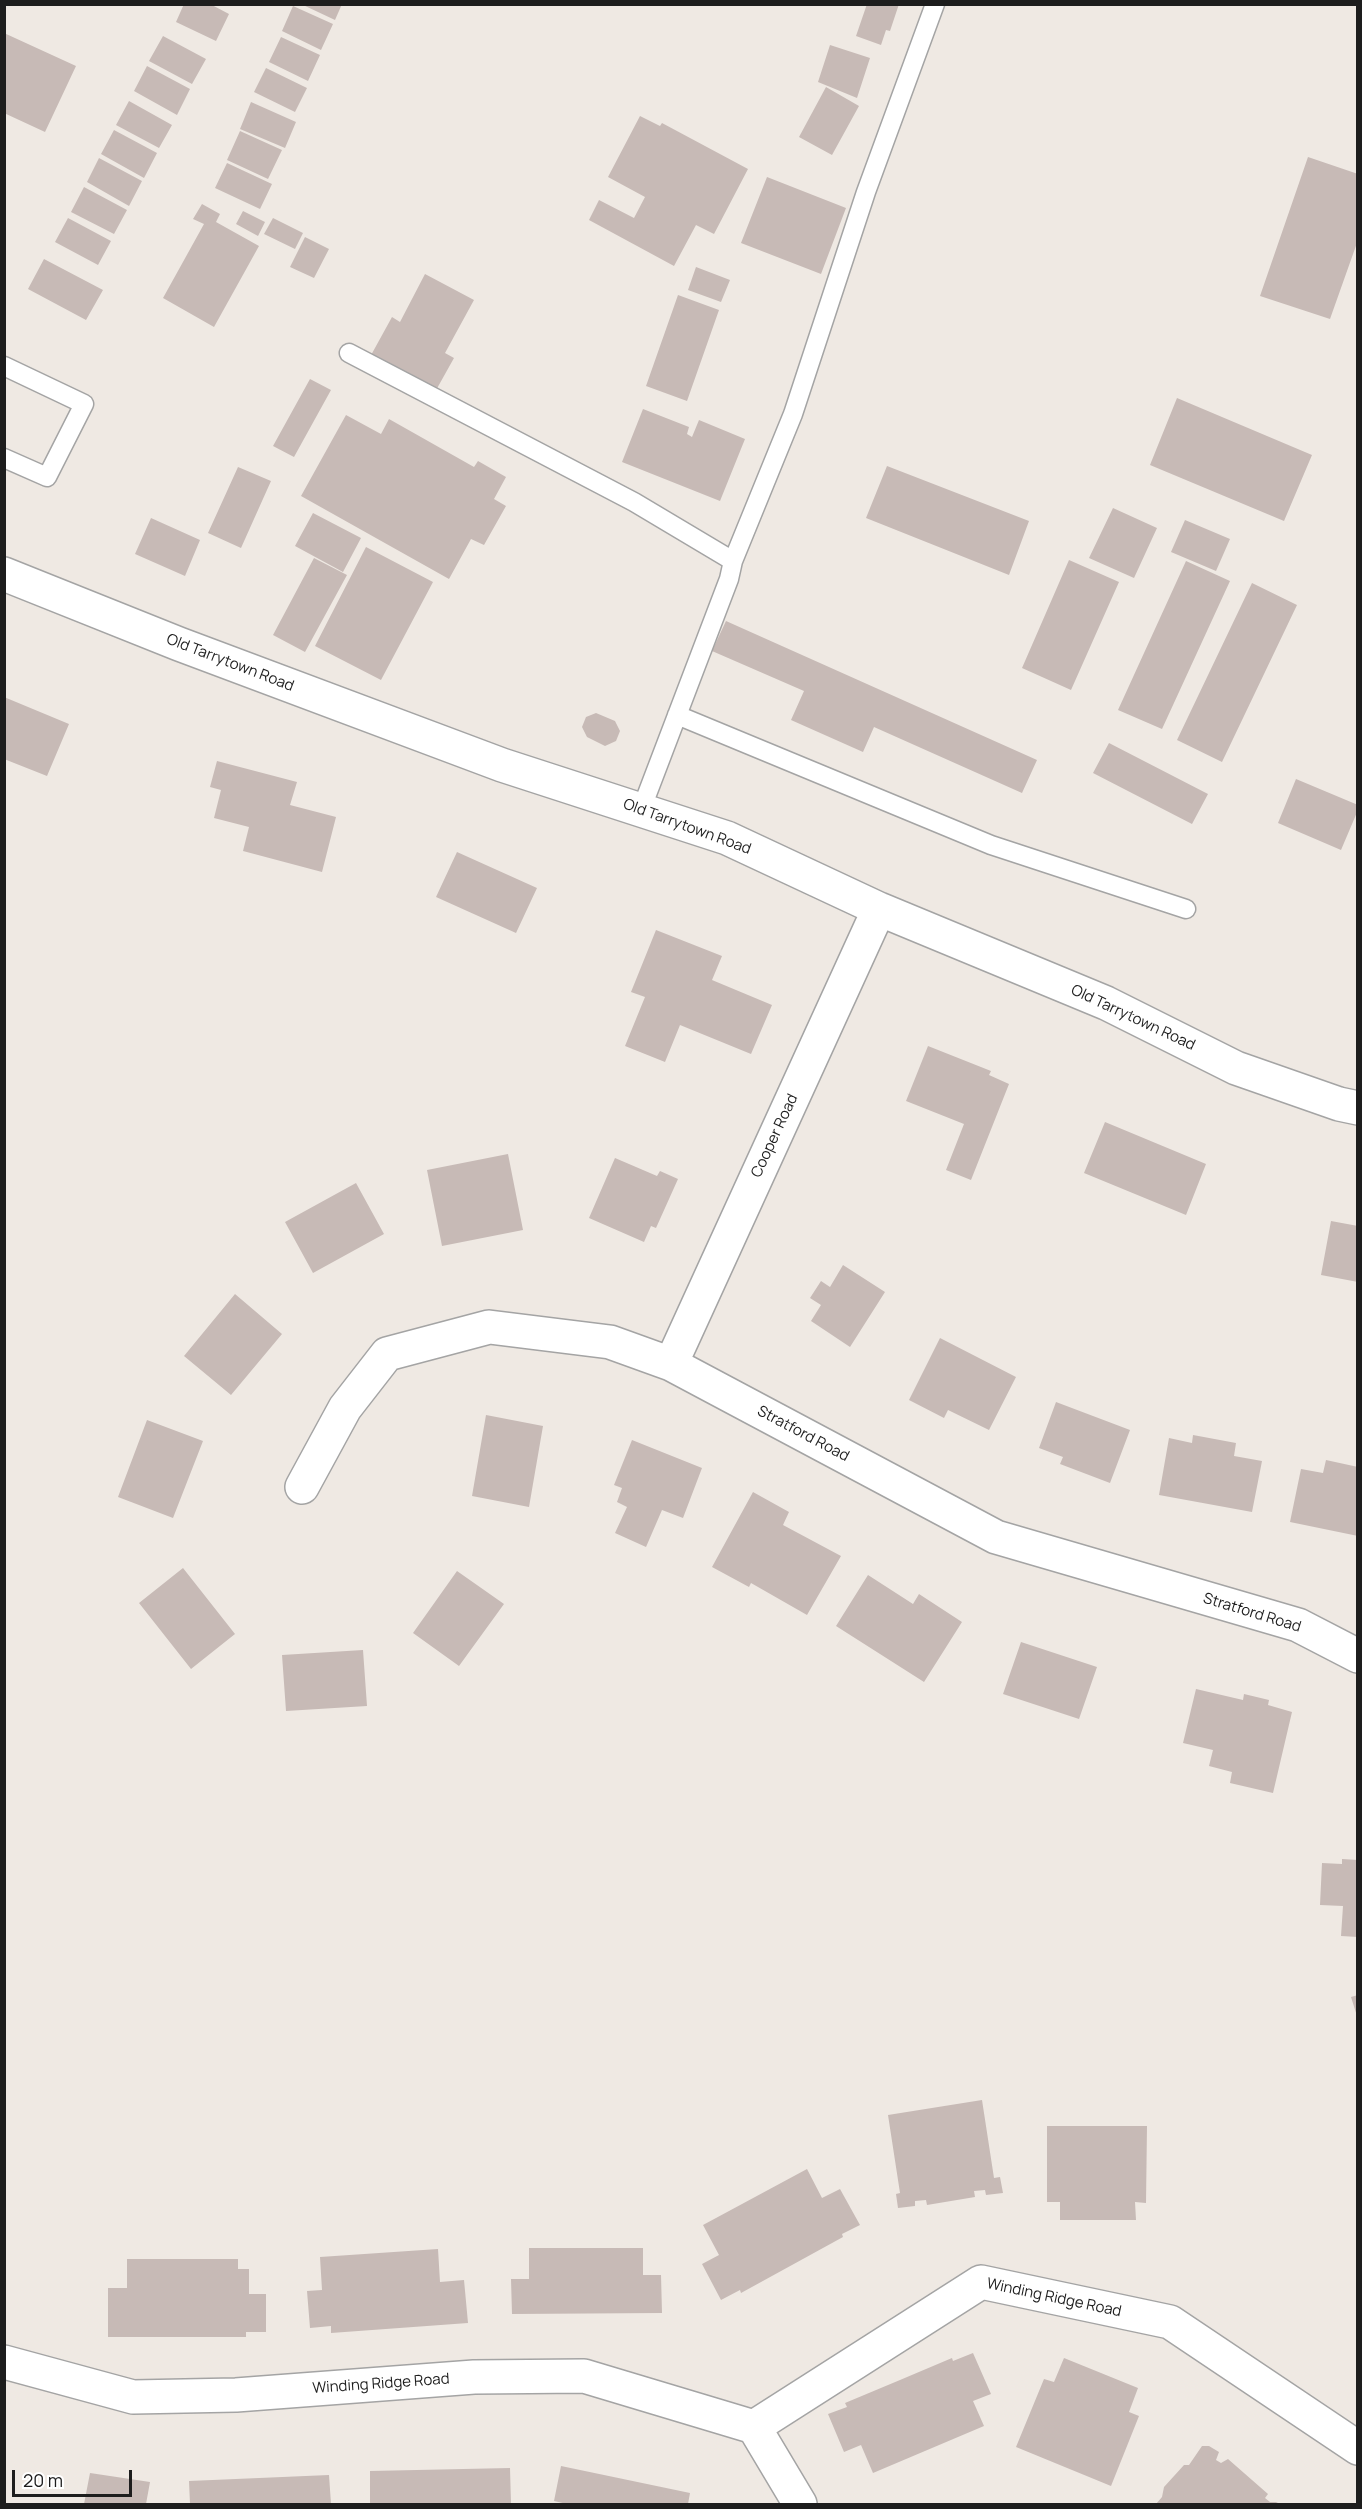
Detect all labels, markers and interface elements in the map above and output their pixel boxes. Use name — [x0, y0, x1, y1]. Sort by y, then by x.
street label: Old Tarrytown Road — [164, 630, 296, 696]
street label: Old Tarrytown Road — [621, 795, 753, 859]
street label: Old Tarrytown Road — [1068, 981, 1198, 1055]
street label: Cooper Road — [748, 1091, 802, 1181]
street label: Stratford Road — [754, 1402, 852, 1466]
street label: Stratford Road — [1201, 1590, 1303, 1636]
street label: Winding Ridge Road — [985, 2275, 1123, 2321]
street label: Winding Ridge Road — [312, 2370, 450, 2398]
scale bar — [15, 2458, 135, 2496]
text: 20 m — [23, 2468, 63, 2492]

